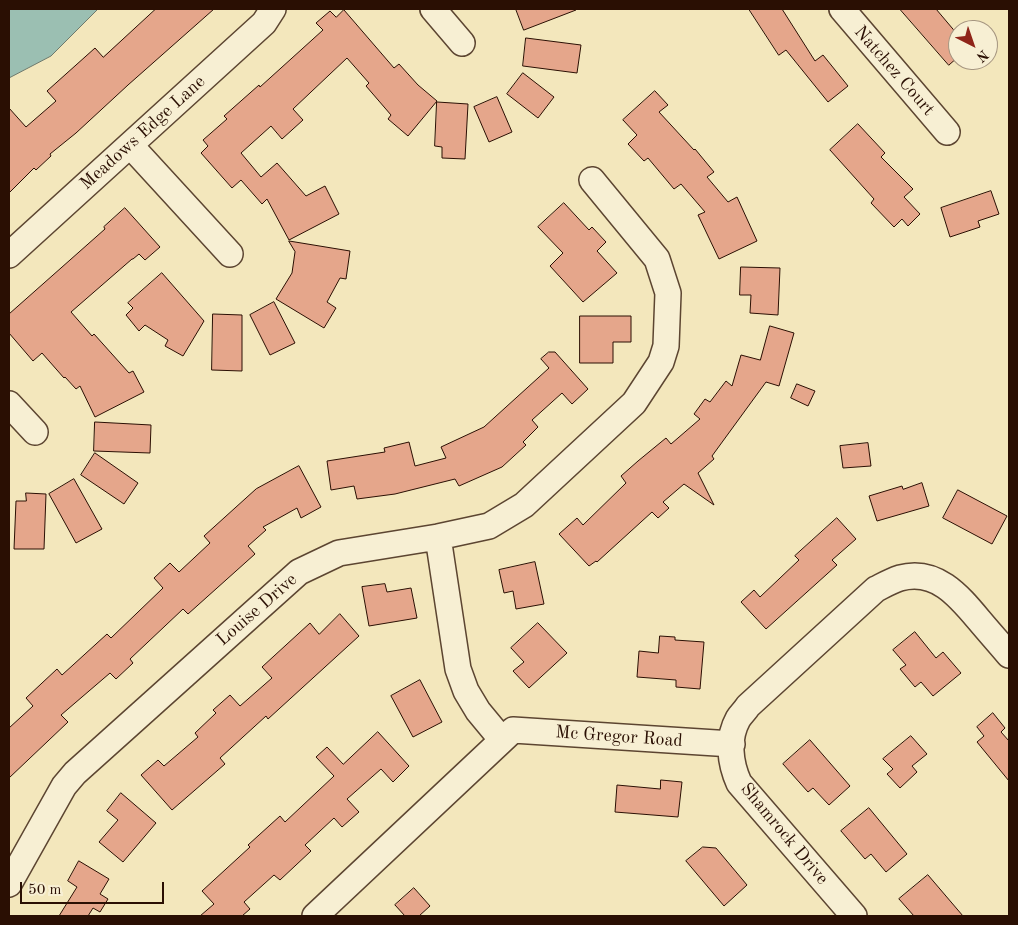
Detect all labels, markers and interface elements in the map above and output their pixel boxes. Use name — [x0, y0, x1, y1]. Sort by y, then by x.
north arrow — [948, 20, 998, 70]
street label: Natchez Court — [849, 22, 939, 120]
text: N — [974, 47, 991, 64]
street label: Meadows Edge Lane — [76, 71, 210, 195]
street label: Louise Drive — [212, 569, 302, 651]
street label: Mc Gregor Road — [555, 722, 683, 752]
street label: Shamrock Drive — [735, 779, 833, 889]
scale bar — [22, 872, 166, 904]
text: 50 m — [28, 883, 62, 898]

